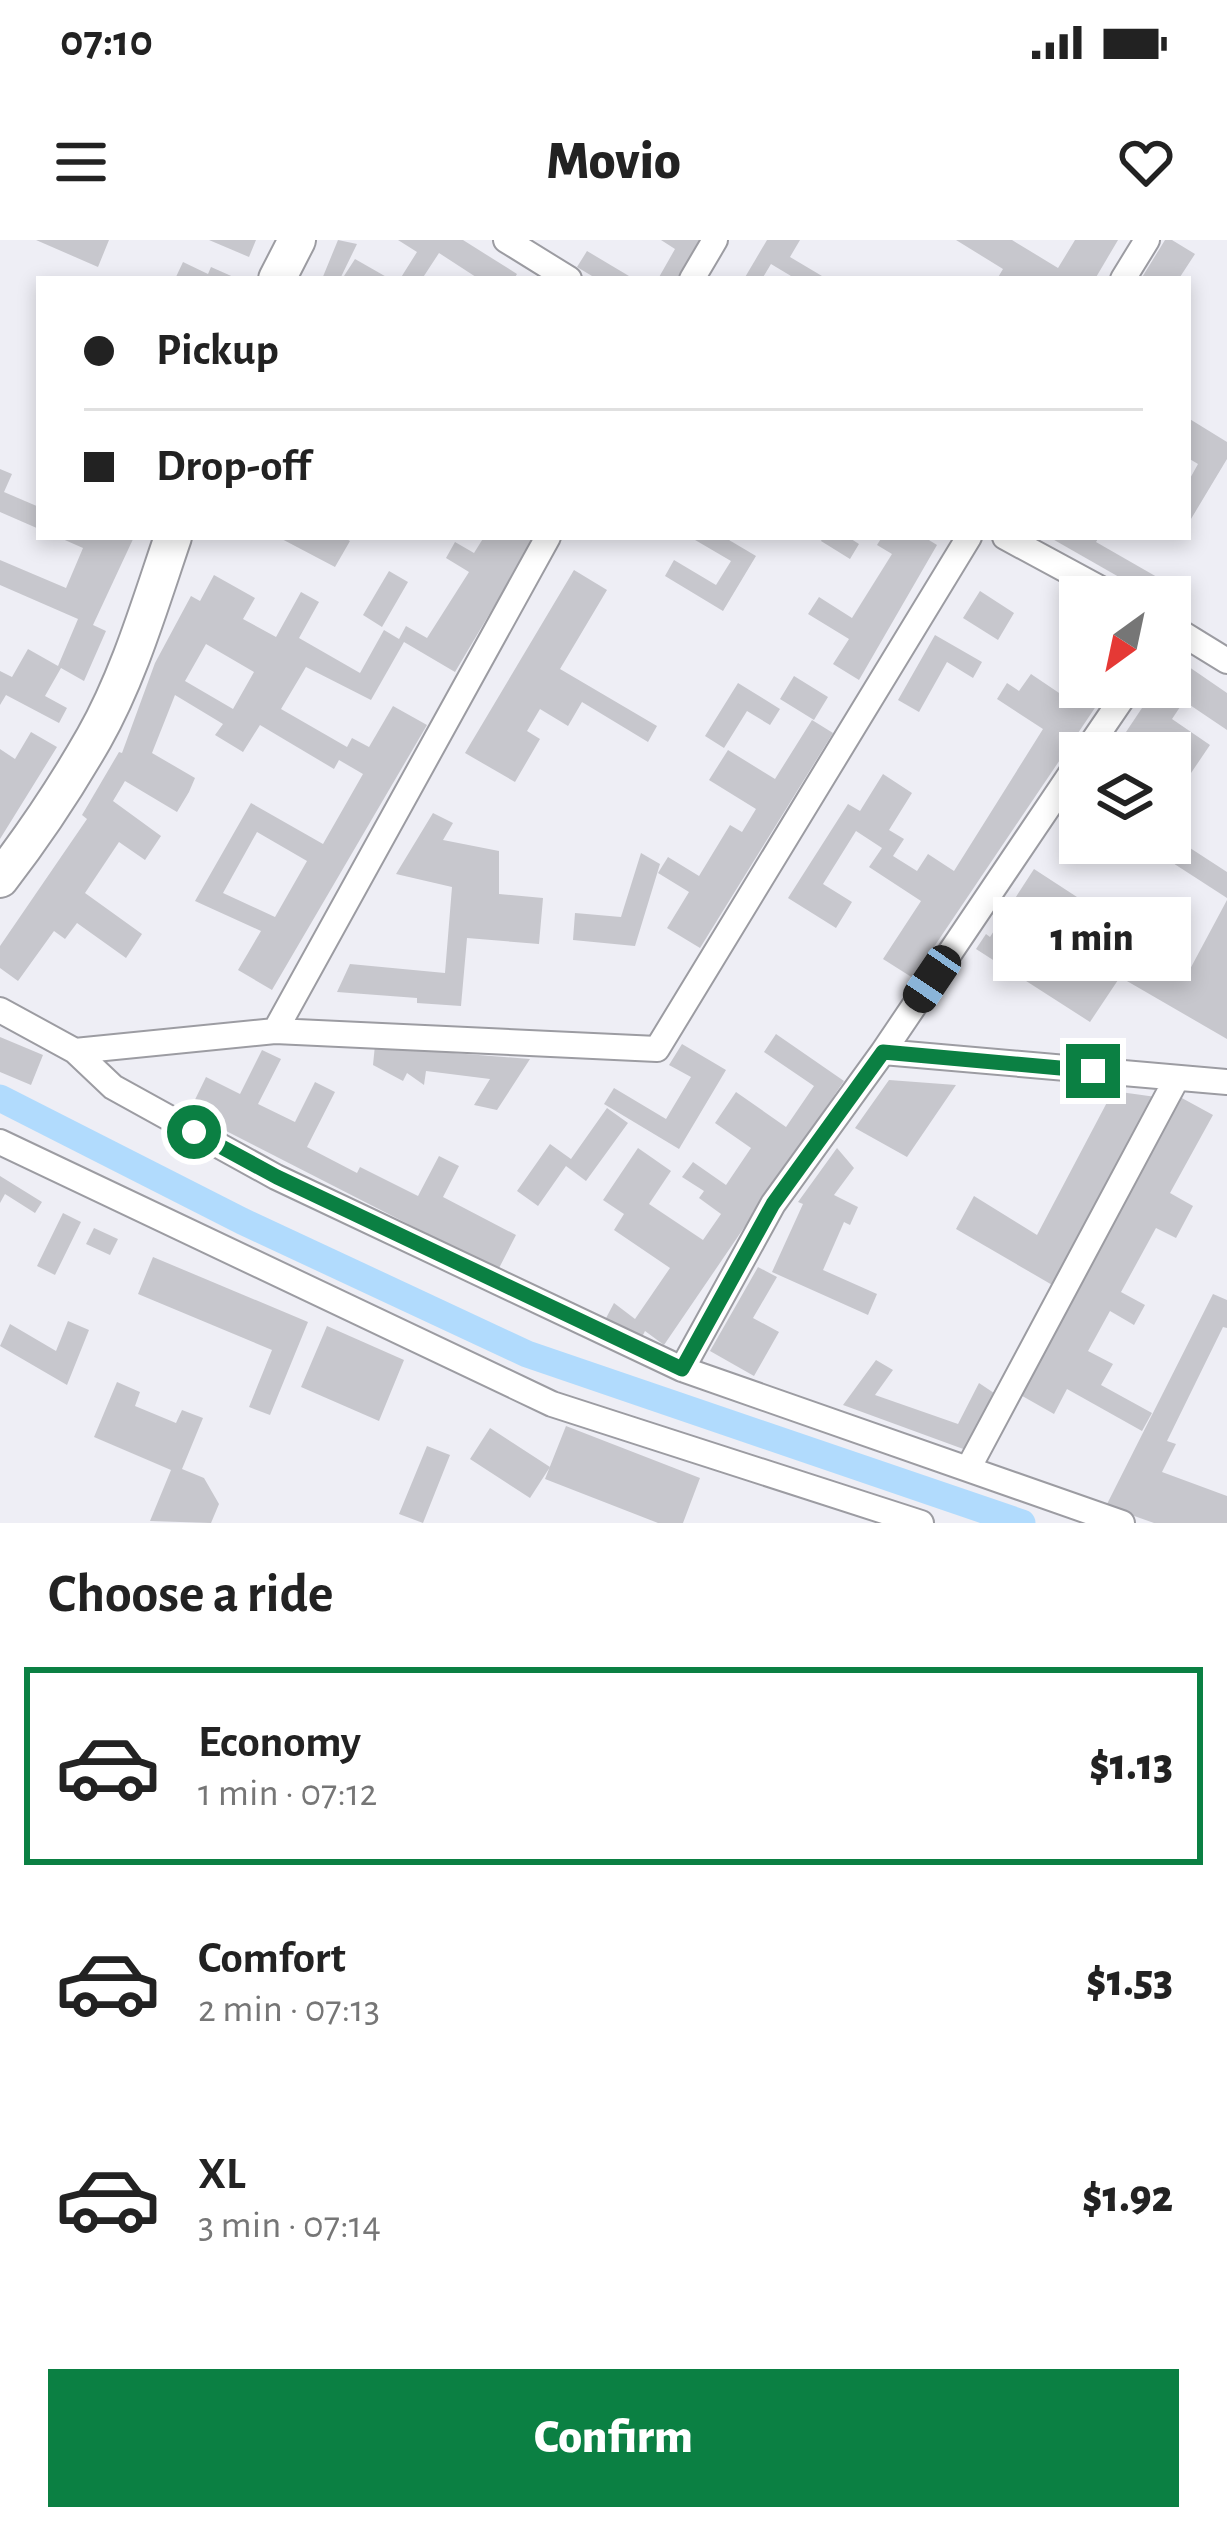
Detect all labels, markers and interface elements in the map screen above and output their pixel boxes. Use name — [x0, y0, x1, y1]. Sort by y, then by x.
text: 07:10 — [60, 19, 153, 64]
icon: menu — [48, 129, 114, 195]
icon: heart — [1113, 129, 1179, 195]
text: Movio — [546, 135, 681, 189]
text: Pickup — [156, 328, 279, 373]
text: Drop-off — [156, 444, 311, 489]
north arrow — [1059, 576, 1191, 708]
map controls — [1059, 576, 1191, 864]
button: layers — [1059, 732, 1191, 864]
callout: 1 min — [994, 897, 1192, 981]
text: 1 min — [1050, 919, 1134, 958]
car — [897, 939, 967, 1019]
route end — [1066, 1044, 1120, 1098]
route start — [167, 1105, 221, 1159]
text: Choose a ride — [48, 1568, 334, 1622]
icon: car — [54, 1712, 162, 1820]
text: Economy — [198, 1720, 361, 1765]
text: $1.13 — [1089, 1743, 1173, 1788]
text: 1 min · 07:12 — [198, 1774, 377, 1813]
icon: car — [54, 1928, 162, 2036]
text: Comfort — [198, 1936, 346, 1981]
text: $1.53 — [1086, 1959, 1173, 2004]
text: 2 min · 07:13 — [198, 1990, 380, 2029]
icon: car — [54, 2144, 162, 2252]
text: XL — [198, 2152, 246, 2197]
text: $1.92 — [1082, 2175, 1173, 2220]
text: 3 min · 07:14 — [198, 2206, 381, 2245]
button: Confirm — [48, 2369, 1179, 2507]

